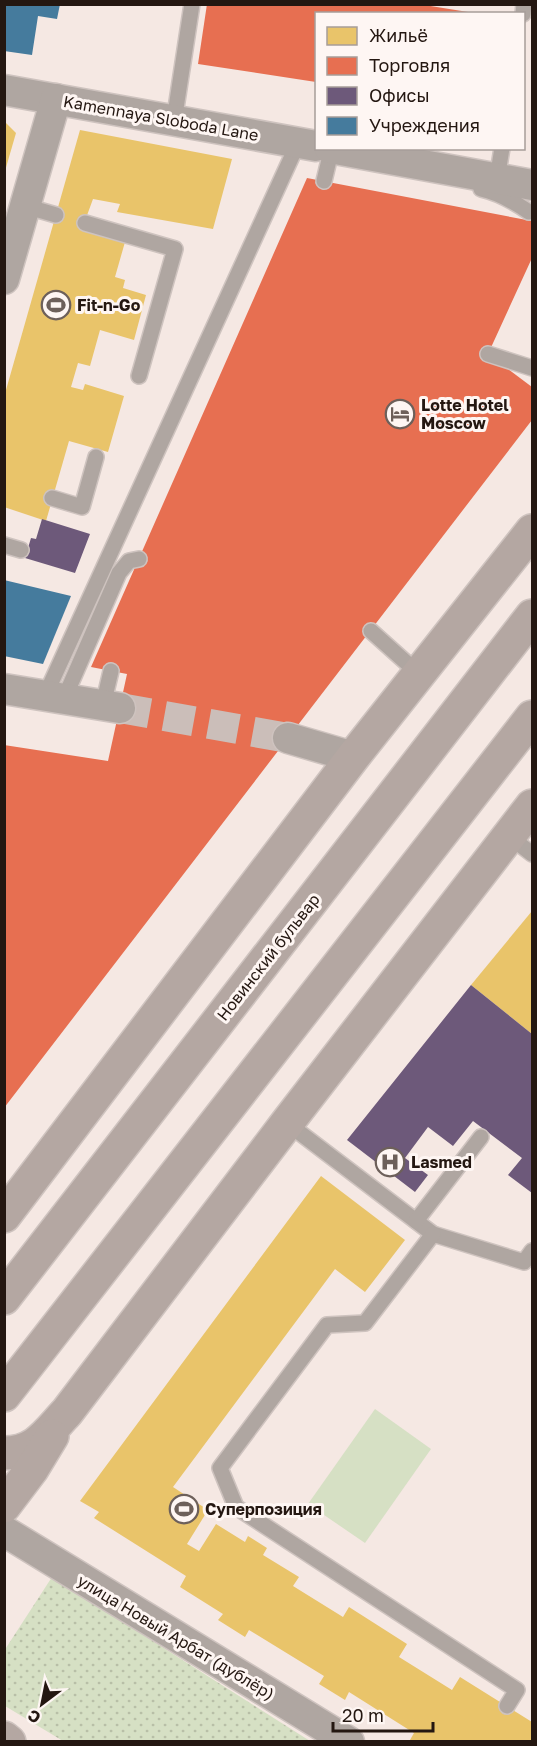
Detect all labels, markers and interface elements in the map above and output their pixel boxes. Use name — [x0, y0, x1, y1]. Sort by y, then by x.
legend — [315, 12, 525, 150]
text: Жильё — [369, 24, 428, 46]
text: Торговля — [369, 54, 450, 76]
text: Офисы — [369, 84, 430, 106]
street label: Kamennaya Sloboda Lane — [62, 91, 260, 145]
text: Учреждения — [369, 114, 480, 136]
sports icon: Fit-n-Go — [40, 289, 72, 321]
place label: Fit-n-Go — [77, 295, 141, 315]
place label: Lotte Hotel Moscow — [421, 395, 509, 433]
hotel icon: Lotte Hotel Moscow — [384, 398, 416, 430]
street label: Новинский бульвар — [212, 890, 324, 1024]
hospital icon: Lasmed — [374, 1146, 406, 1178]
place label: Lasmed — [411, 1152, 472, 1172]
sports icon: Суперпозиция — [168, 1493, 200, 1525]
place label: Суперпозиция — [205, 1499, 322, 1519]
street label: улица Новый Арбат (дублёр) — [74, 1570, 278, 1704]
north arrow — [12, 1674, 72, 1734]
scale bar — [333, 1695, 434, 1733]
text: 20 m — [342, 1704, 384, 1726]
text: С — [24, 1705, 44, 1728]

